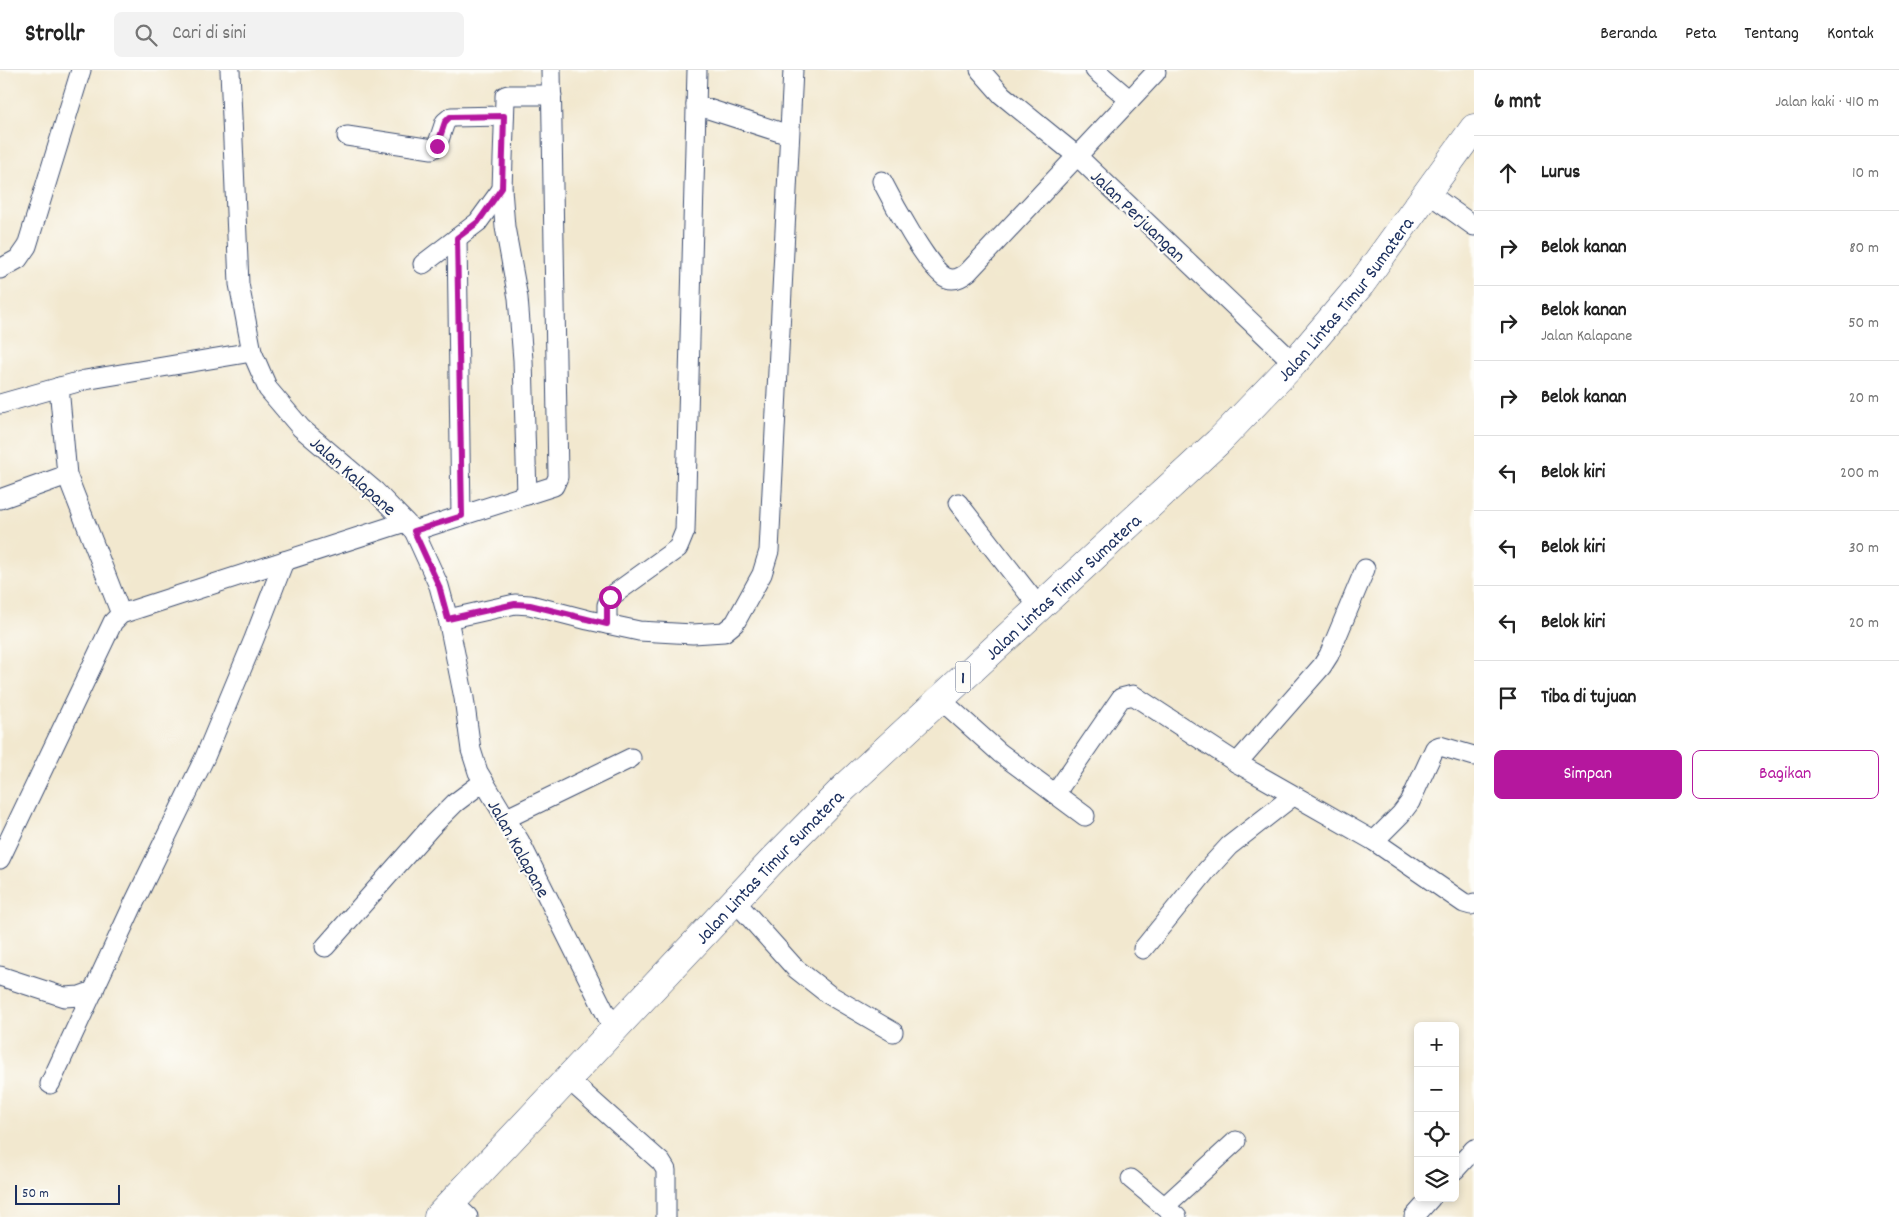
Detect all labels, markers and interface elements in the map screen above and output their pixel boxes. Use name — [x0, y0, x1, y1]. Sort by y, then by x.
search box — [114, 12, 464, 57]
text: Strollr — [25, 18, 84, 52]
icon: search — [132, 21, 160, 49]
text: Cari di sini — [172, 21, 246, 48]
text: Beranda — [1600, 22, 1657, 47]
text: Peta — [1685, 22, 1716, 47]
text: Tentang — [1744, 22, 1799, 47]
text: Kontak — [1827, 22, 1874, 47]
text: 6 mnt — [1494, 88, 1541, 118]
text: Jalan kaki · 410 m — [1775, 91, 1879, 114]
route end — [426, 135, 449, 158]
icon: ahead — [1494, 159, 1522, 187]
text: Lurus — [1541, 160, 1580, 187]
text: 10 m — [1852, 162, 1879, 185]
street label: Jalan Perjuangan — [1083, 165, 1190, 270]
street label: Jalan Lintas Timur Sumatera — [1273, 212, 1423, 389]
icon: right — [1494, 234, 1522, 262]
text: Belok kanan — [1541, 235, 1627, 262]
text: 80 m — [1849, 237, 1879, 260]
text: Belok kanan — [1541, 298, 1627, 325]
icon: right — [1494, 309, 1522, 337]
text: 50 m — [1848, 312, 1879, 335]
text: Jalan Kalapane — [1541, 325, 1632, 348]
icon: right — [1494, 384, 1522, 412]
text: Belok kanan — [1541, 385, 1627, 412]
text: 20 m — [1849, 387, 1879, 410]
street label: Jalan Kalapane — [302, 431, 401, 524]
icon: left — [1494, 459, 1522, 487]
text: Belok kiri — [1541, 460, 1605, 487]
text: 200 m — [1840, 462, 1879, 485]
street label: Jalan Lintas Timur Sumatera — [980, 509, 1150, 668]
icon: left — [1494, 534, 1522, 562]
text: Belok kiri — [1541, 535, 1605, 562]
text: 30 m — [1849, 537, 1879, 560]
route start — [599, 586, 622, 609]
icon: left — [1494, 609, 1522, 637]
text: Belok kiri — [1541, 610, 1605, 637]
text: 20 m — [1849, 612, 1879, 635]
road number: 1 — [956, 662, 970, 692]
icon: arrive — [1494, 684, 1522, 712]
text: Tiba di tujuan — [1541, 685, 1636, 712]
button: Simpan — [1494, 750, 1682, 799]
button: Bagikan — [1692, 750, 1879, 799]
street label: Jalan Lintas Timur Sumatera — [691, 785, 852, 952]
street label: Jalan Kalapane — [479, 796, 555, 904]
map controls — [1414, 1022, 1459, 1202]
button: + — [1414, 1022, 1459, 1067]
button: − — [1414, 1067, 1459, 1112]
button: locate — [1414, 1112, 1459, 1157]
button: layers — [1414, 1157, 1459, 1202]
scale bar — [15, 1182, 120, 1205]
text: 50 m — [22, 1184, 49, 1204]

